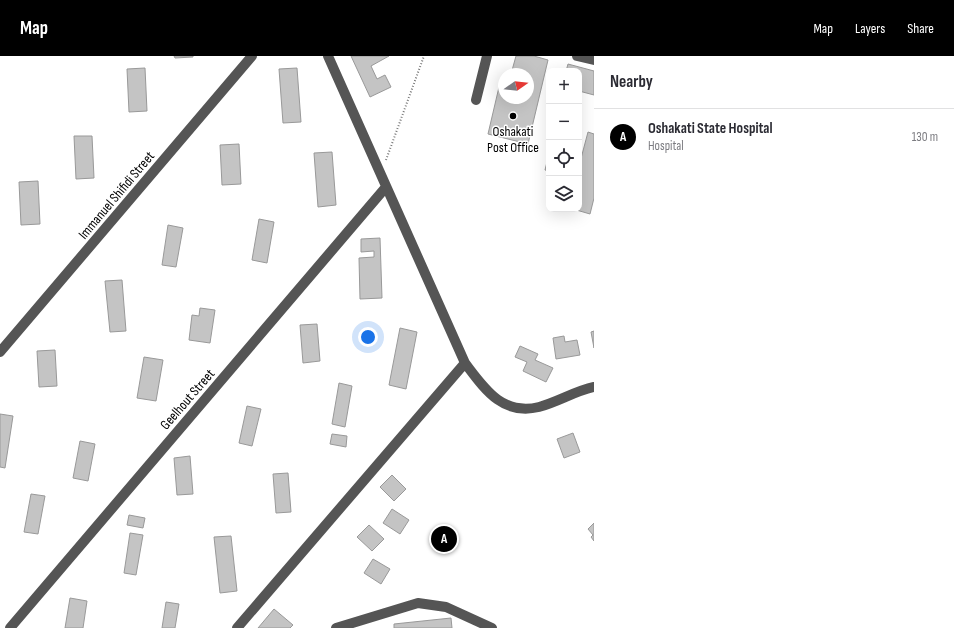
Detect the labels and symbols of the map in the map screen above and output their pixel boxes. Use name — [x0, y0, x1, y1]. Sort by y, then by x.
north arrow — [498, 68, 534, 104]
marker: Oshakati Post Office — [508, 111, 518, 121]
place label: Oshakati Post Office — [487, 123, 539, 156]
street label: Immanuel Shifidi Street — [75, 148, 158, 243]
your location — [358, 327, 378, 347]
street label: Geelhout Street — [156, 366, 218, 433]
pin: A — [431, 524, 457, 554]

